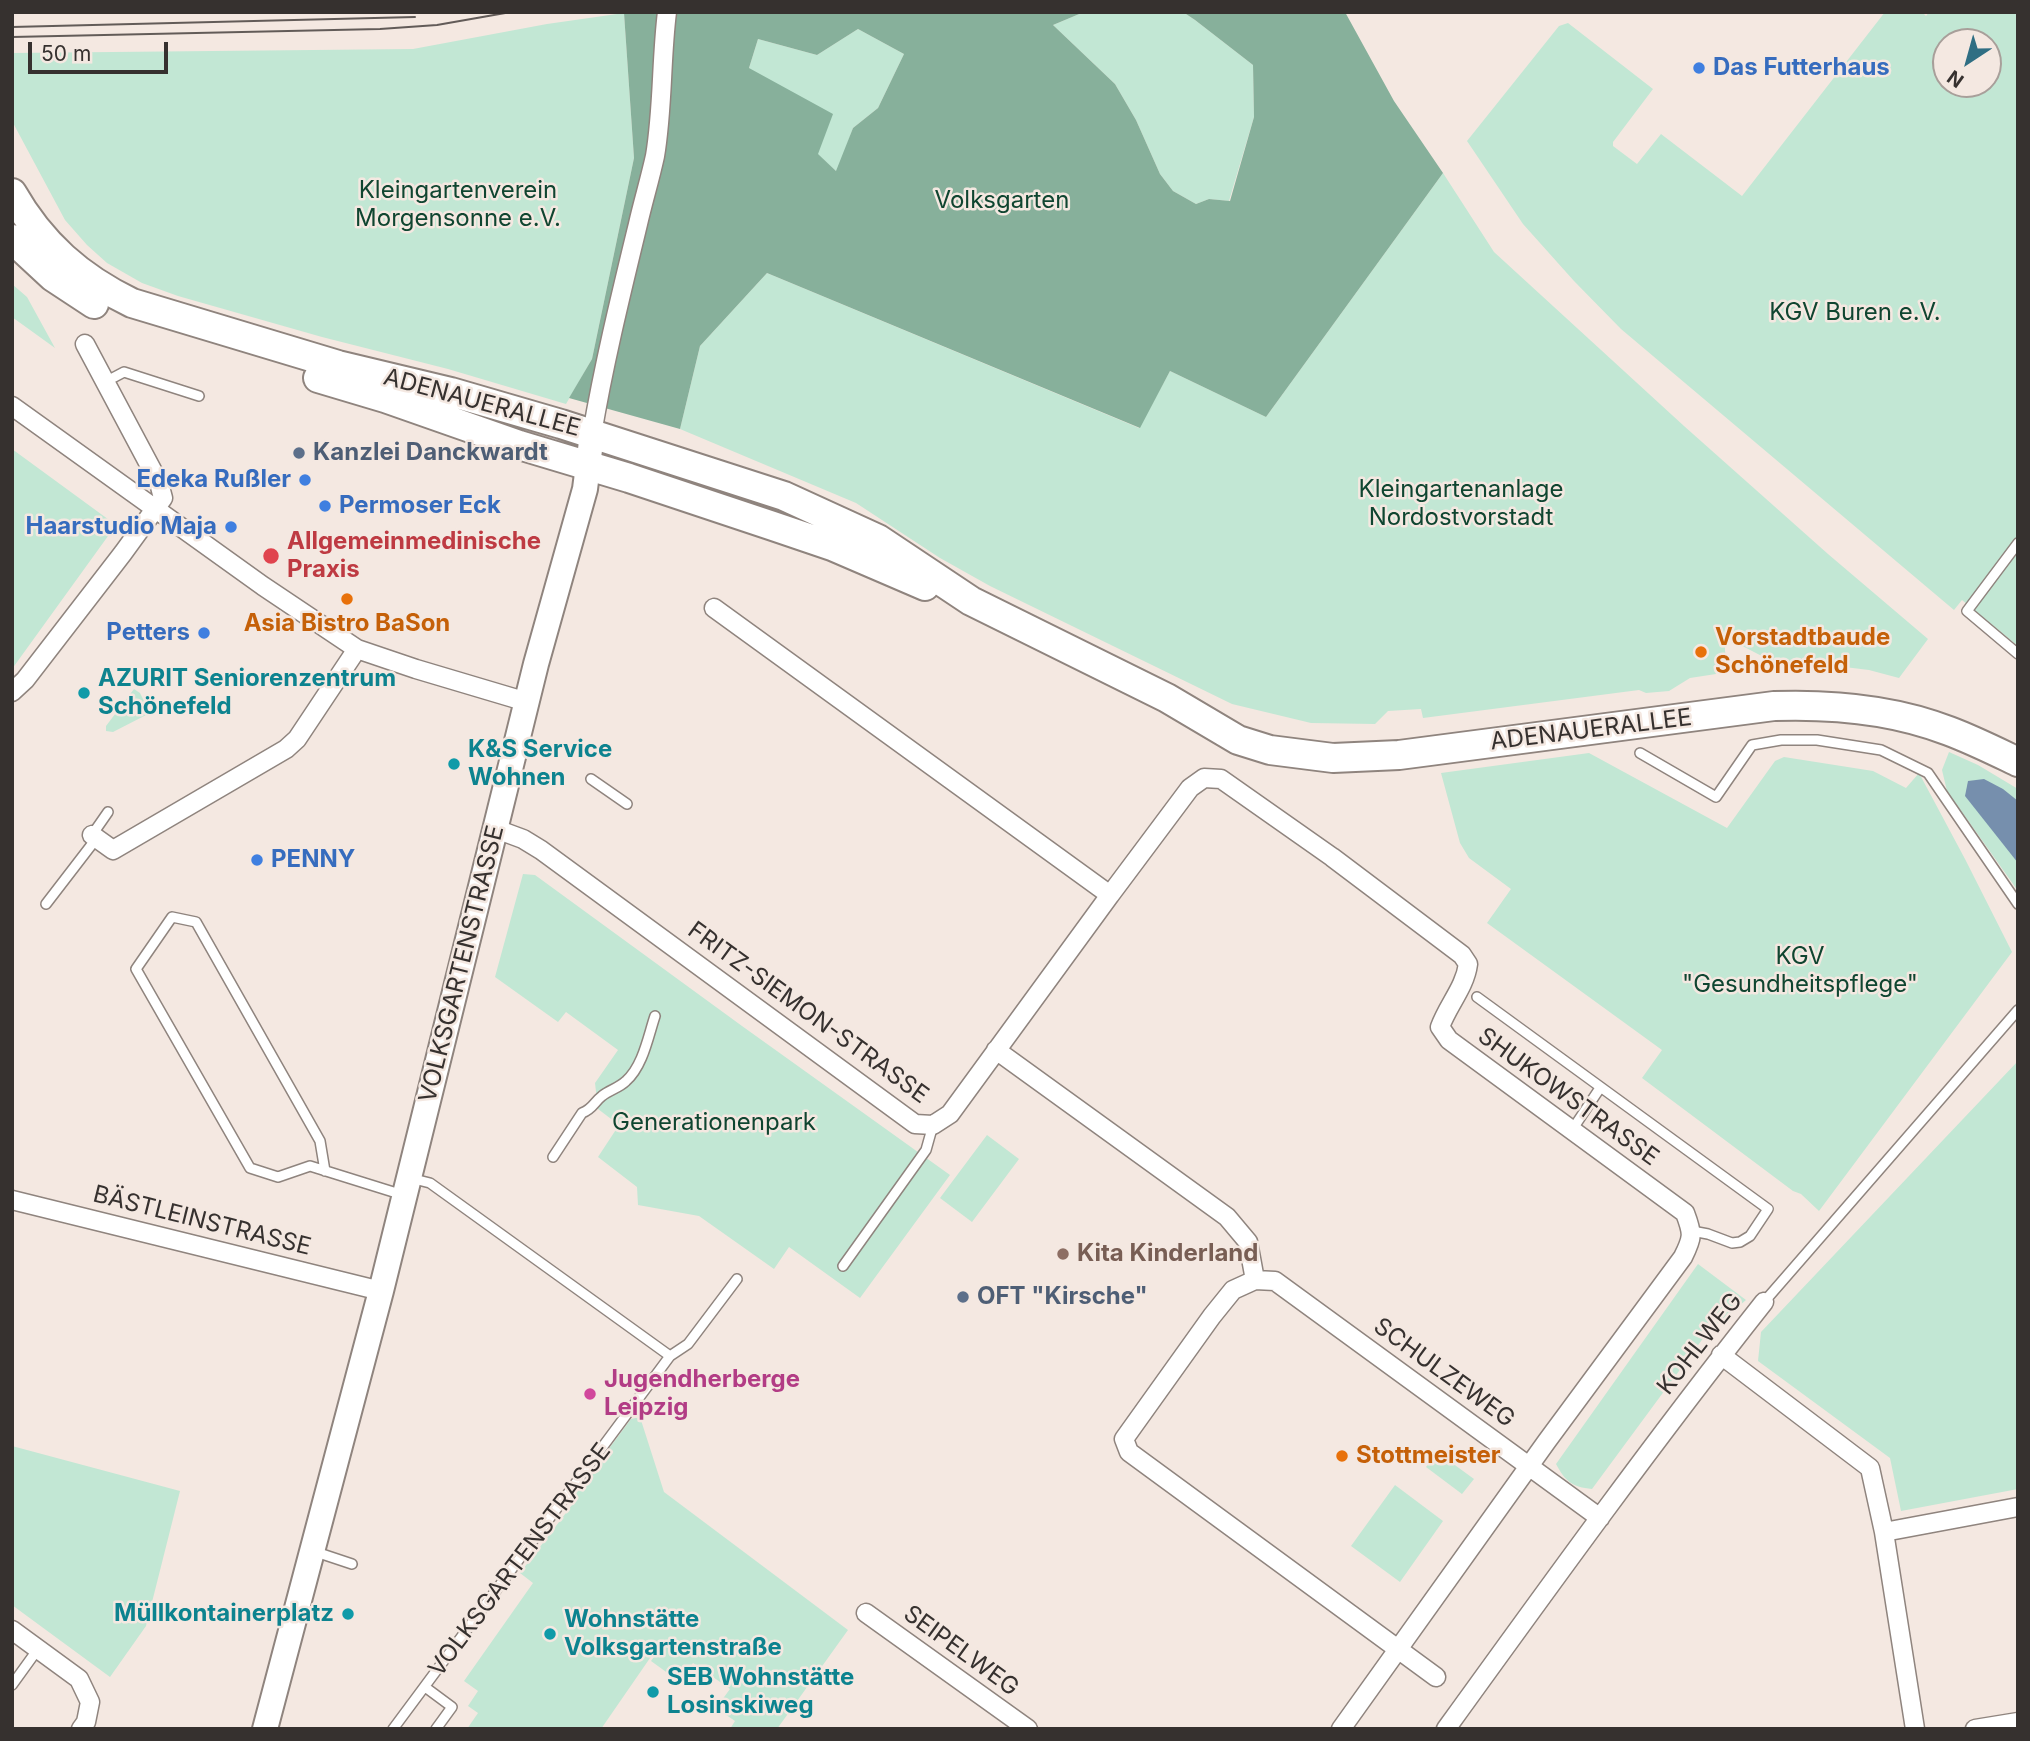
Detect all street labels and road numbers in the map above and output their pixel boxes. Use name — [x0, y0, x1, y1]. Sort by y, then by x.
street label: ADENAUERALLEE — [380, 363, 584, 443]
street label: ADENAUERALLEE — [1489, 703, 1693, 757]
street label: VOLKSGARTENSTRASSE — [414, 823, 510, 1105]
street label: FRITZ-SIEMON-STRASSE — [682, 916, 934, 1110]
street label: SHUKOWSTRASSE — [1472, 1022, 1664, 1172]
street label: BÄSTLEINSTRASSE — [90, 1180, 314, 1262]
street label: KOHLWEG — [1651, 1287, 1749, 1401]
street label: SCHULZEWEG — [1368, 1312, 1520, 1434]
street label: VOLKSGARTENSTRASSE — [423, 1438, 617, 1682]
street label: SEIPELWEG — [898, 1600, 1024, 1702]

